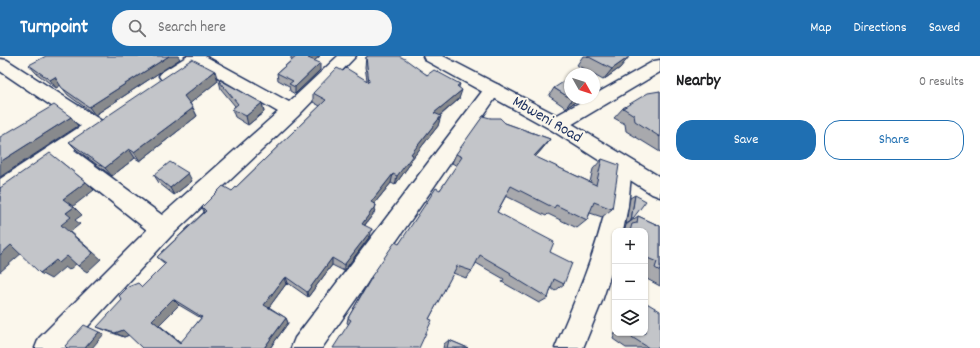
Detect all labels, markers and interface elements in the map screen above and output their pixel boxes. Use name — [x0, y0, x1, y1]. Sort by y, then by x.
search box — [112, 10, 392, 46]
text: Turnpoint — [20, 15, 88, 42]
icon: search — [126, 17, 148, 39]
text: Search here — [158, 17, 226, 39]
text: Map — [810, 18, 832, 38]
text: Directions — [854, 18, 907, 38]
text: Saved — [929, 18, 960, 38]
north arrow — [564, 68, 600, 104]
text: Nearby — [676, 70, 720, 94]
text: 0 results — [919, 73, 964, 92]
street label: Mbweni Road — [508, 91, 586, 149]
button: Save — [676, 120, 816, 160]
button: Share — [824, 120, 964, 160]
map controls — [612, 228, 648, 336]
button: + — [612, 228, 648, 264]
button: − — [612, 264, 648, 300]
button: layers — [612, 300, 648, 336]

